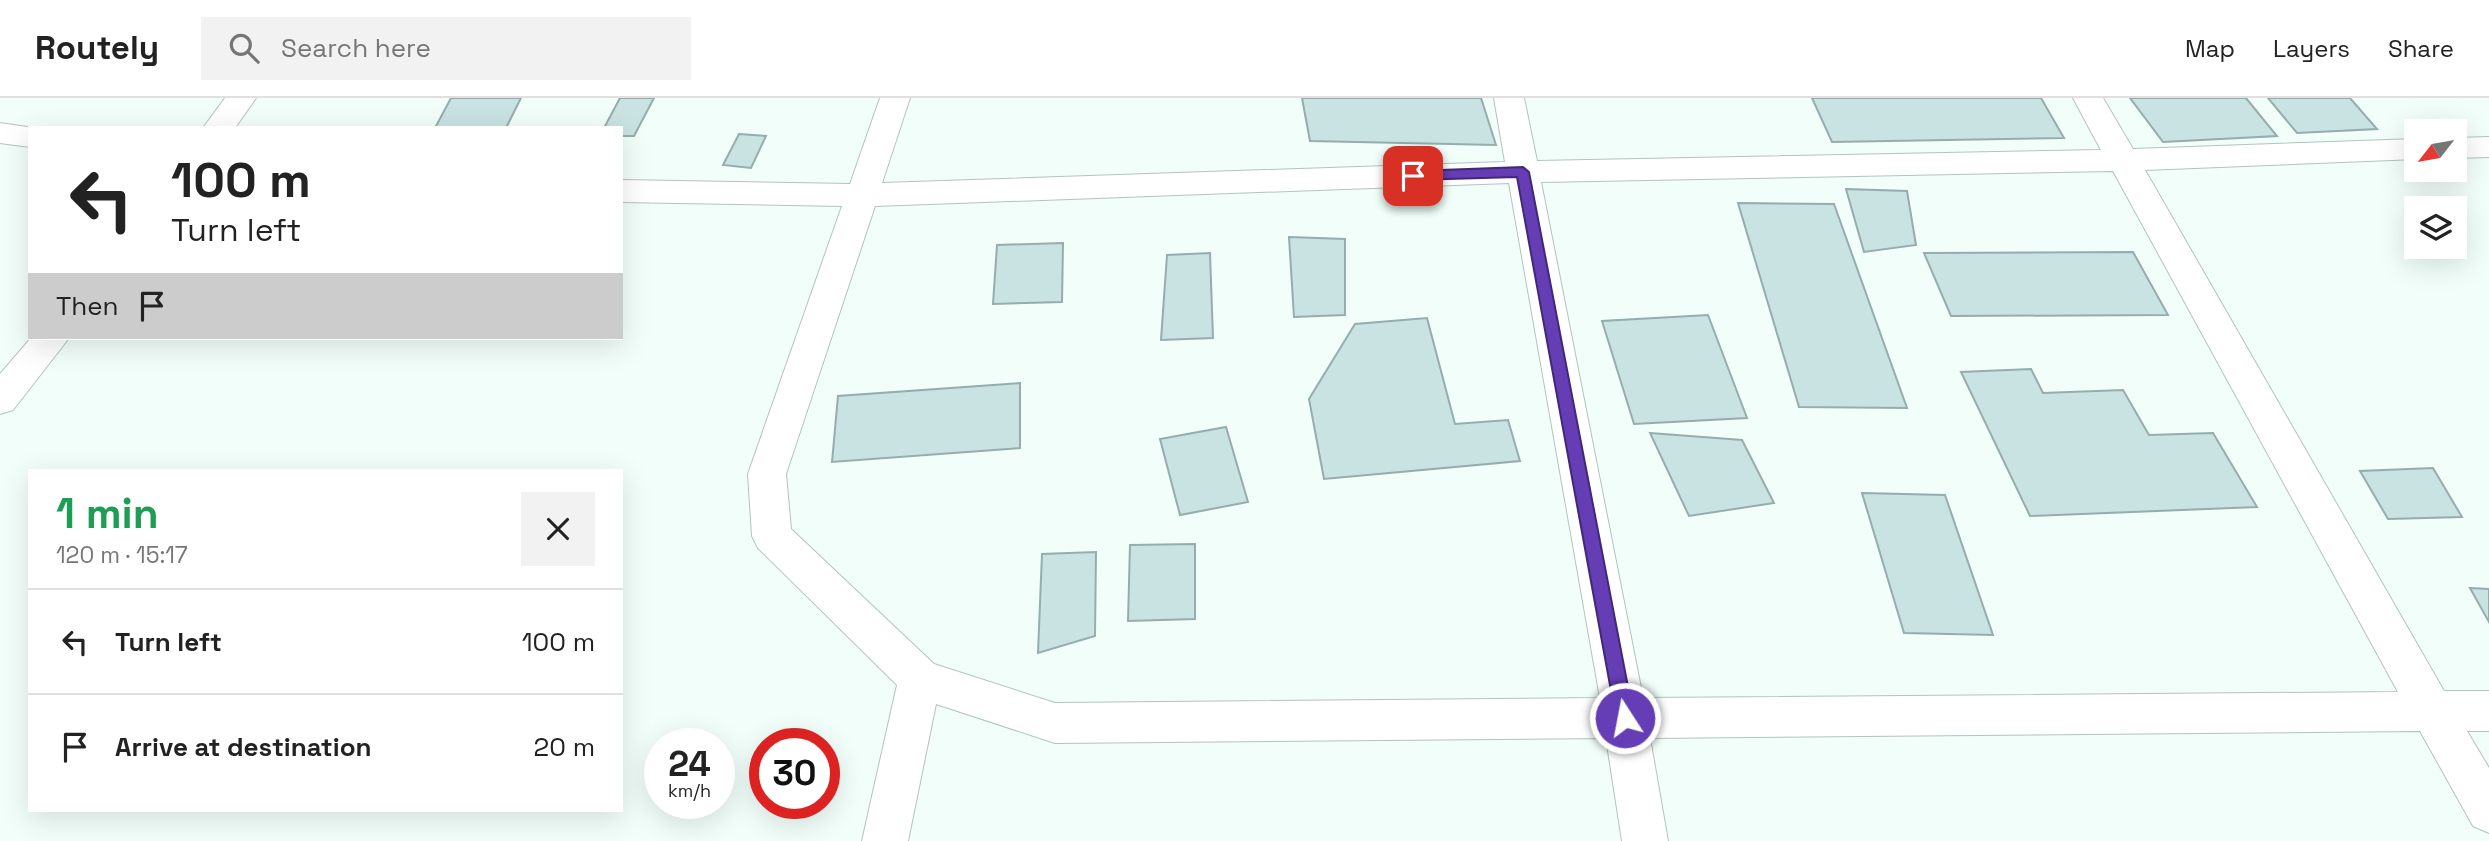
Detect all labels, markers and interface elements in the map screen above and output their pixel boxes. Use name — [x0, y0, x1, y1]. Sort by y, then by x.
search box — [201, 17, 691, 80]
text: Routely — [35, 27, 159, 69]
icon: search — [225, 29, 263, 67]
text: Search here — [281, 31, 431, 65]
text: Map — [2185, 33, 2235, 64]
text: Layers — [2273, 33, 2350, 64]
text: Share — [2388, 33, 2454, 64]
north arrow — [2404, 119, 2468, 182]
map controls — [2404, 119, 2467, 259]
pin — [1383, 146, 1443, 206]
text: 100 m — [171, 149, 311, 211]
icon: left — [56, 154, 147, 245]
icon: arrive — [1394, 157, 1432, 195]
button: layers — [2404, 196, 2467, 259]
text: Turn left — [171, 210, 301, 250]
icon: arrive — [133, 287, 171, 325]
text: Then — [56, 289, 119, 323]
text: 1 min — [56, 487, 159, 540]
button: close — [521, 492, 595, 566]
text: 120 m · 15:17 — [56, 540, 188, 570]
icon: left — [56, 623, 94, 661]
text: Turn left — [115, 625, 222, 659]
text: 100 m — [522, 625, 595, 659]
position arrow — [1588, 681, 1662, 755]
icon: arrive — [56, 728, 94, 766]
speed limit sign: 30 — [749, 728, 840, 819]
text: Arrive at destination — [115, 730, 372, 764]
text: 20 m — [534, 730, 595, 764]
text: 24 — [668, 742, 711, 786]
text: km/h — [668, 779, 711, 802]

